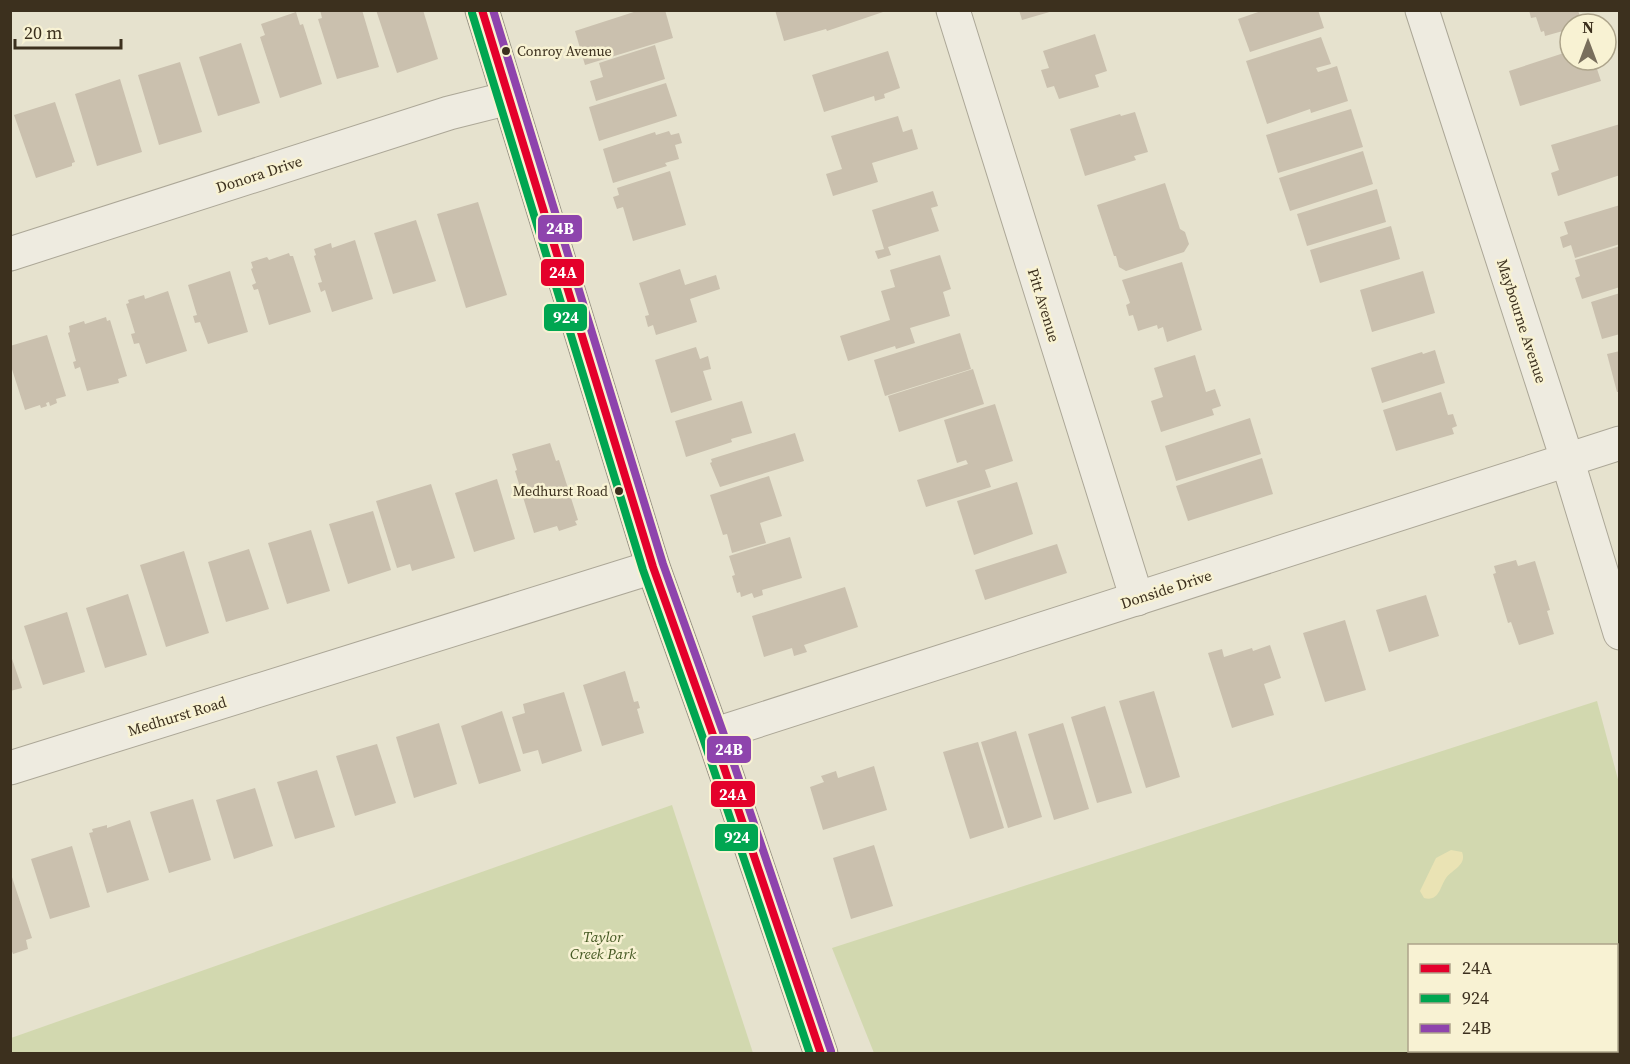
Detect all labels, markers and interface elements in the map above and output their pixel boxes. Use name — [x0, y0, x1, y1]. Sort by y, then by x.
scale bar — [15, 12, 122, 50]
north arrow — [1558, 12, 1618, 72]
text: N — [1582, 16, 1594, 38]
text: 20 m — [24, 20, 62, 45]
place label: Conroy Avenue — [517, 41, 612, 61]
marker: Conroy Avenue — [500, 45, 512, 57]
street label: Donora Drive — [213, 150, 305, 198]
line badge: 24B — [537, 214, 583, 243]
text: 24B — [546, 217, 574, 239]
street label: Maybourne Avenue — [1492, 256, 1552, 386]
line badge: 24A — [540, 258, 585, 287]
text: 24A — [549, 261, 577, 283]
street label: Pitt Avenue — [1023, 266, 1065, 345]
line badge: 924 — [543, 303, 588, 332]
text: 924 — [553, 306, 579, 328]
place label: Medhurst Road — [513, 481, 608, 501]
marker: Medhurst Road — [613, 485, 625, 497]
street label: Donside Drive — [1118, 564, 1215, 614]
street label: Medhurst Road — [125, 691, 229, 741]
line badge: 24B — [706, 735, 752, 764]
text: 24B — [715, 738, 743, 760]
line badge: 24A — [710, 780, 756, 808]
text: 24A — [719, 783, 747, 805]
line badge: 924 — [714, 823, 759, 852]
text: 924 — [724, 826, 750, 848]
park label: Taylor Creek Park — [570, 926, 637, 964]
legend — [1408, 944, 1618, 1052]
text: 24A — [1462, 955, 1492, 980]
text: 924 — [1462, 985, 1489, 1010]
text: 24B — [1462, 1015, 1491, 1040]

